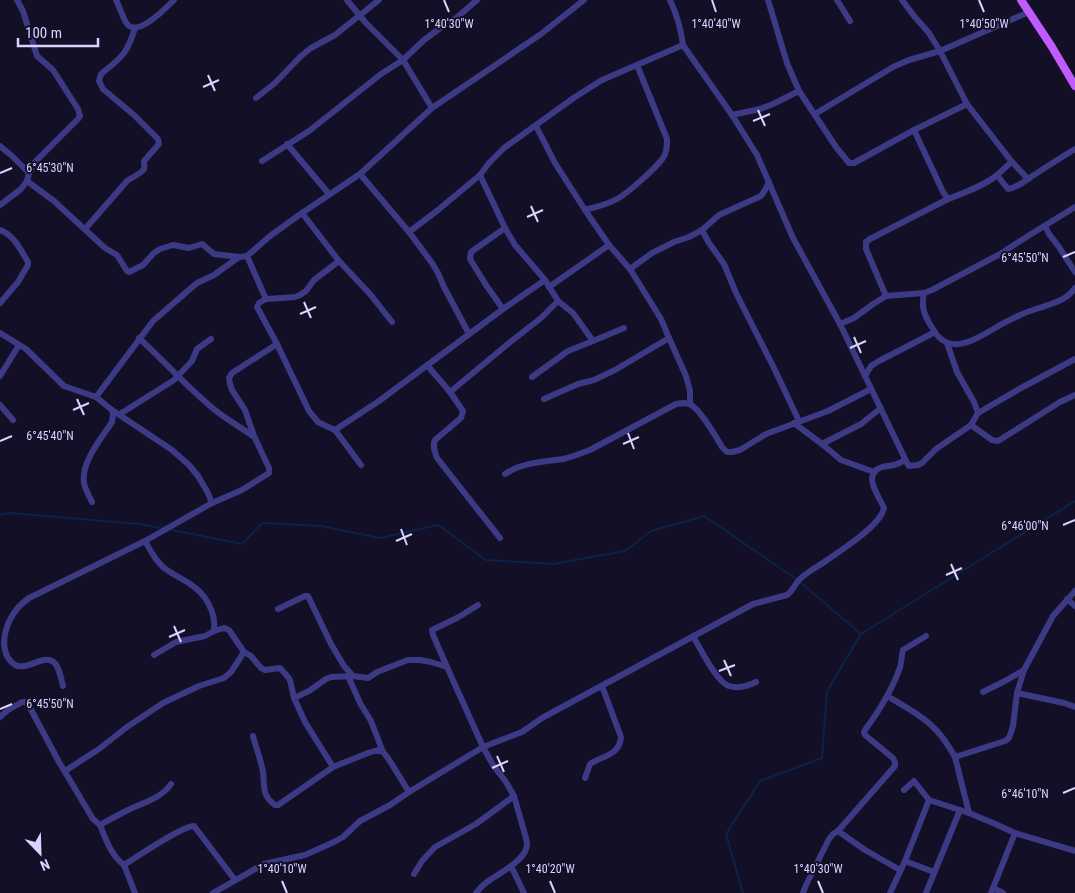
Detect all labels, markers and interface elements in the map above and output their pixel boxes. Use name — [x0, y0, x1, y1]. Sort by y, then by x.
scale bar — [18, 15, 98, 47]
text: 1°40'30"W — [424, 17, 474, 31]
text: 1°40'40"W — [691, 17, 741, 31]
text: 1°40'50"W — [959, 17, 1009, 31]
text: 100 m — [25, 24, 62, 42]
text: 6°45'30"N — [26, 161, 74, 175]
text: 6°45'50"N — [1001, 251, 1049, 265]
text: 6°45'40"N — [26, 429, 74, 443]
text: 6°46'00"N — [1001, 519, 1049, 533]
text: 6°45'50"N — [26, 697, 74, 711]
text: 6°46'10"N — [1001, 787, 1049, 801]
north arrow — [15, 828, 65, 878]
text: N — [38, 856, 52, 874]
text: 1°40'10"W — [257, 862, 307, 876]
text: 1°40'20"W — [525, 862, 575, 876]
text: 1°40'30"W — [793, 862, 843, 876]

